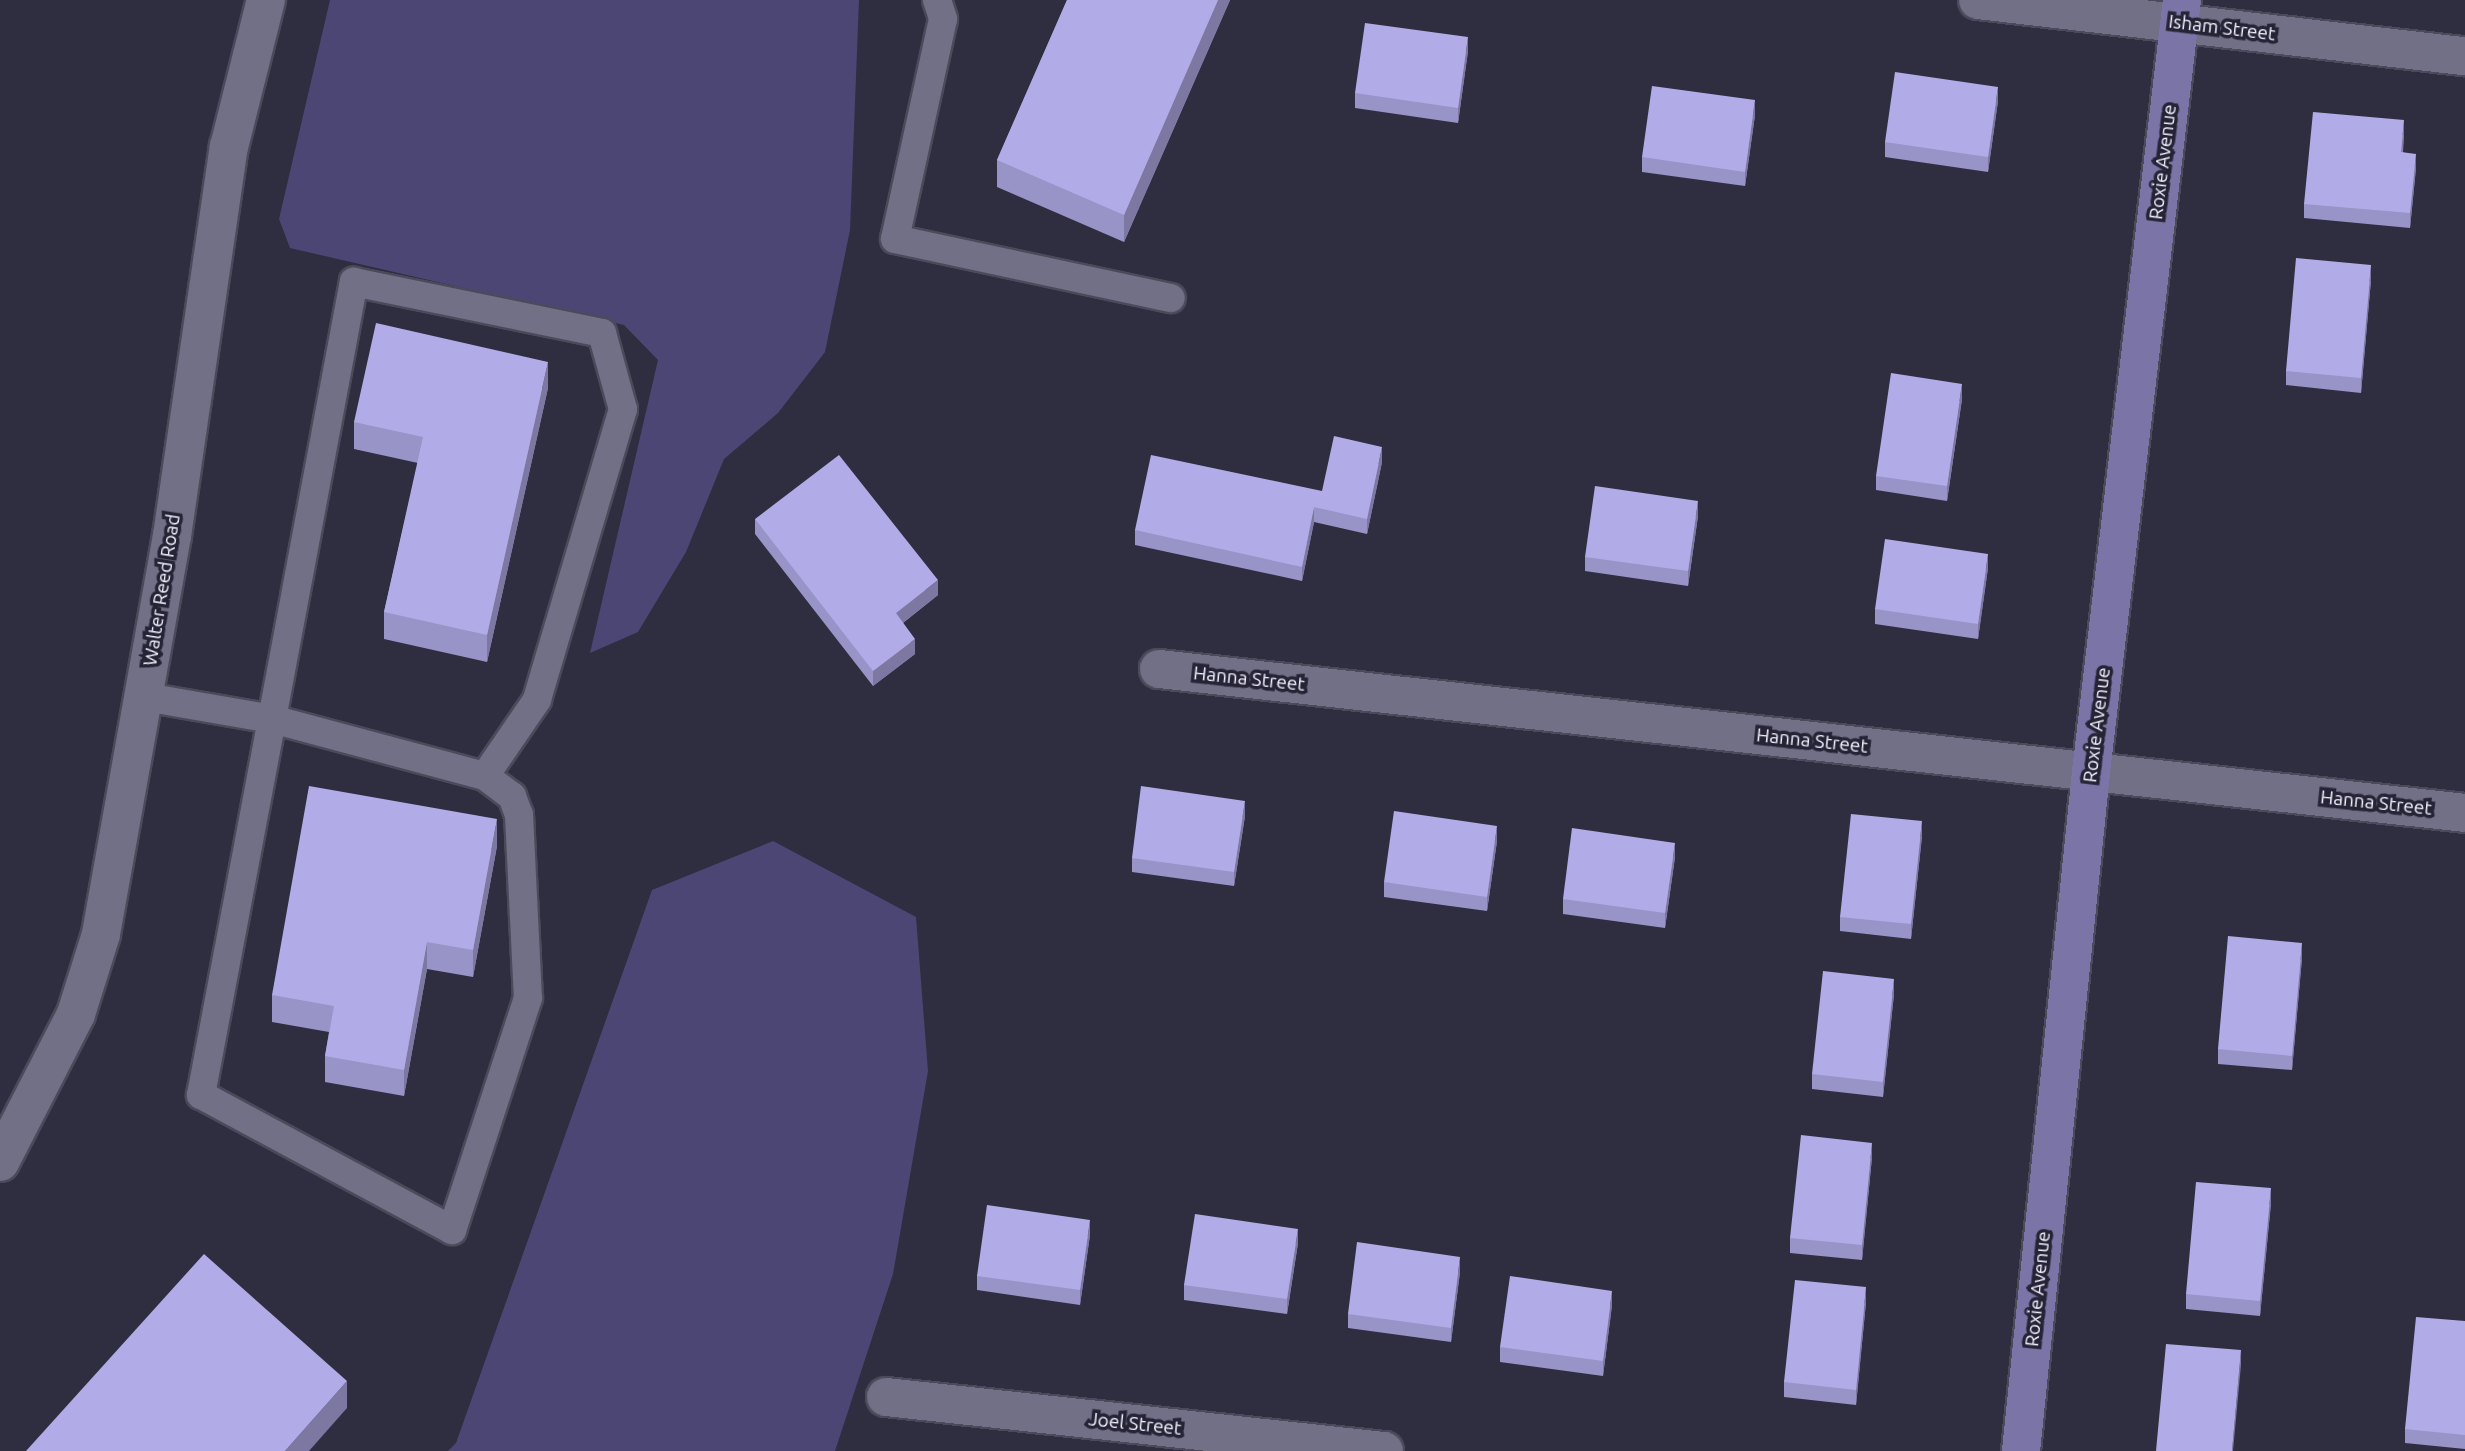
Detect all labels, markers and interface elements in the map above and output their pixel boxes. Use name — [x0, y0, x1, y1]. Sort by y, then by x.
street label: Isham Street — [2167, 10, 2277, 46]
street label: Roxie Avenue — [2145, 103, 2181, 221]
street label: Walter Reed Road — [139, 512, 185, 668]
street label: Hanna Street — [1192, 662, 1306, 696]
street label: Roxie Avenue — [2079, 666, 2115, 784]
street label: Hanna Street — [1755, 724, 1869, 758]
street label: Hanna Street — [2319, 786, 2433, 820]
street label: Roxie Avenue — [2021, 1230, 2055, 1348]
street label: Joel Street — [1087, 1408, 1183, 1440]

